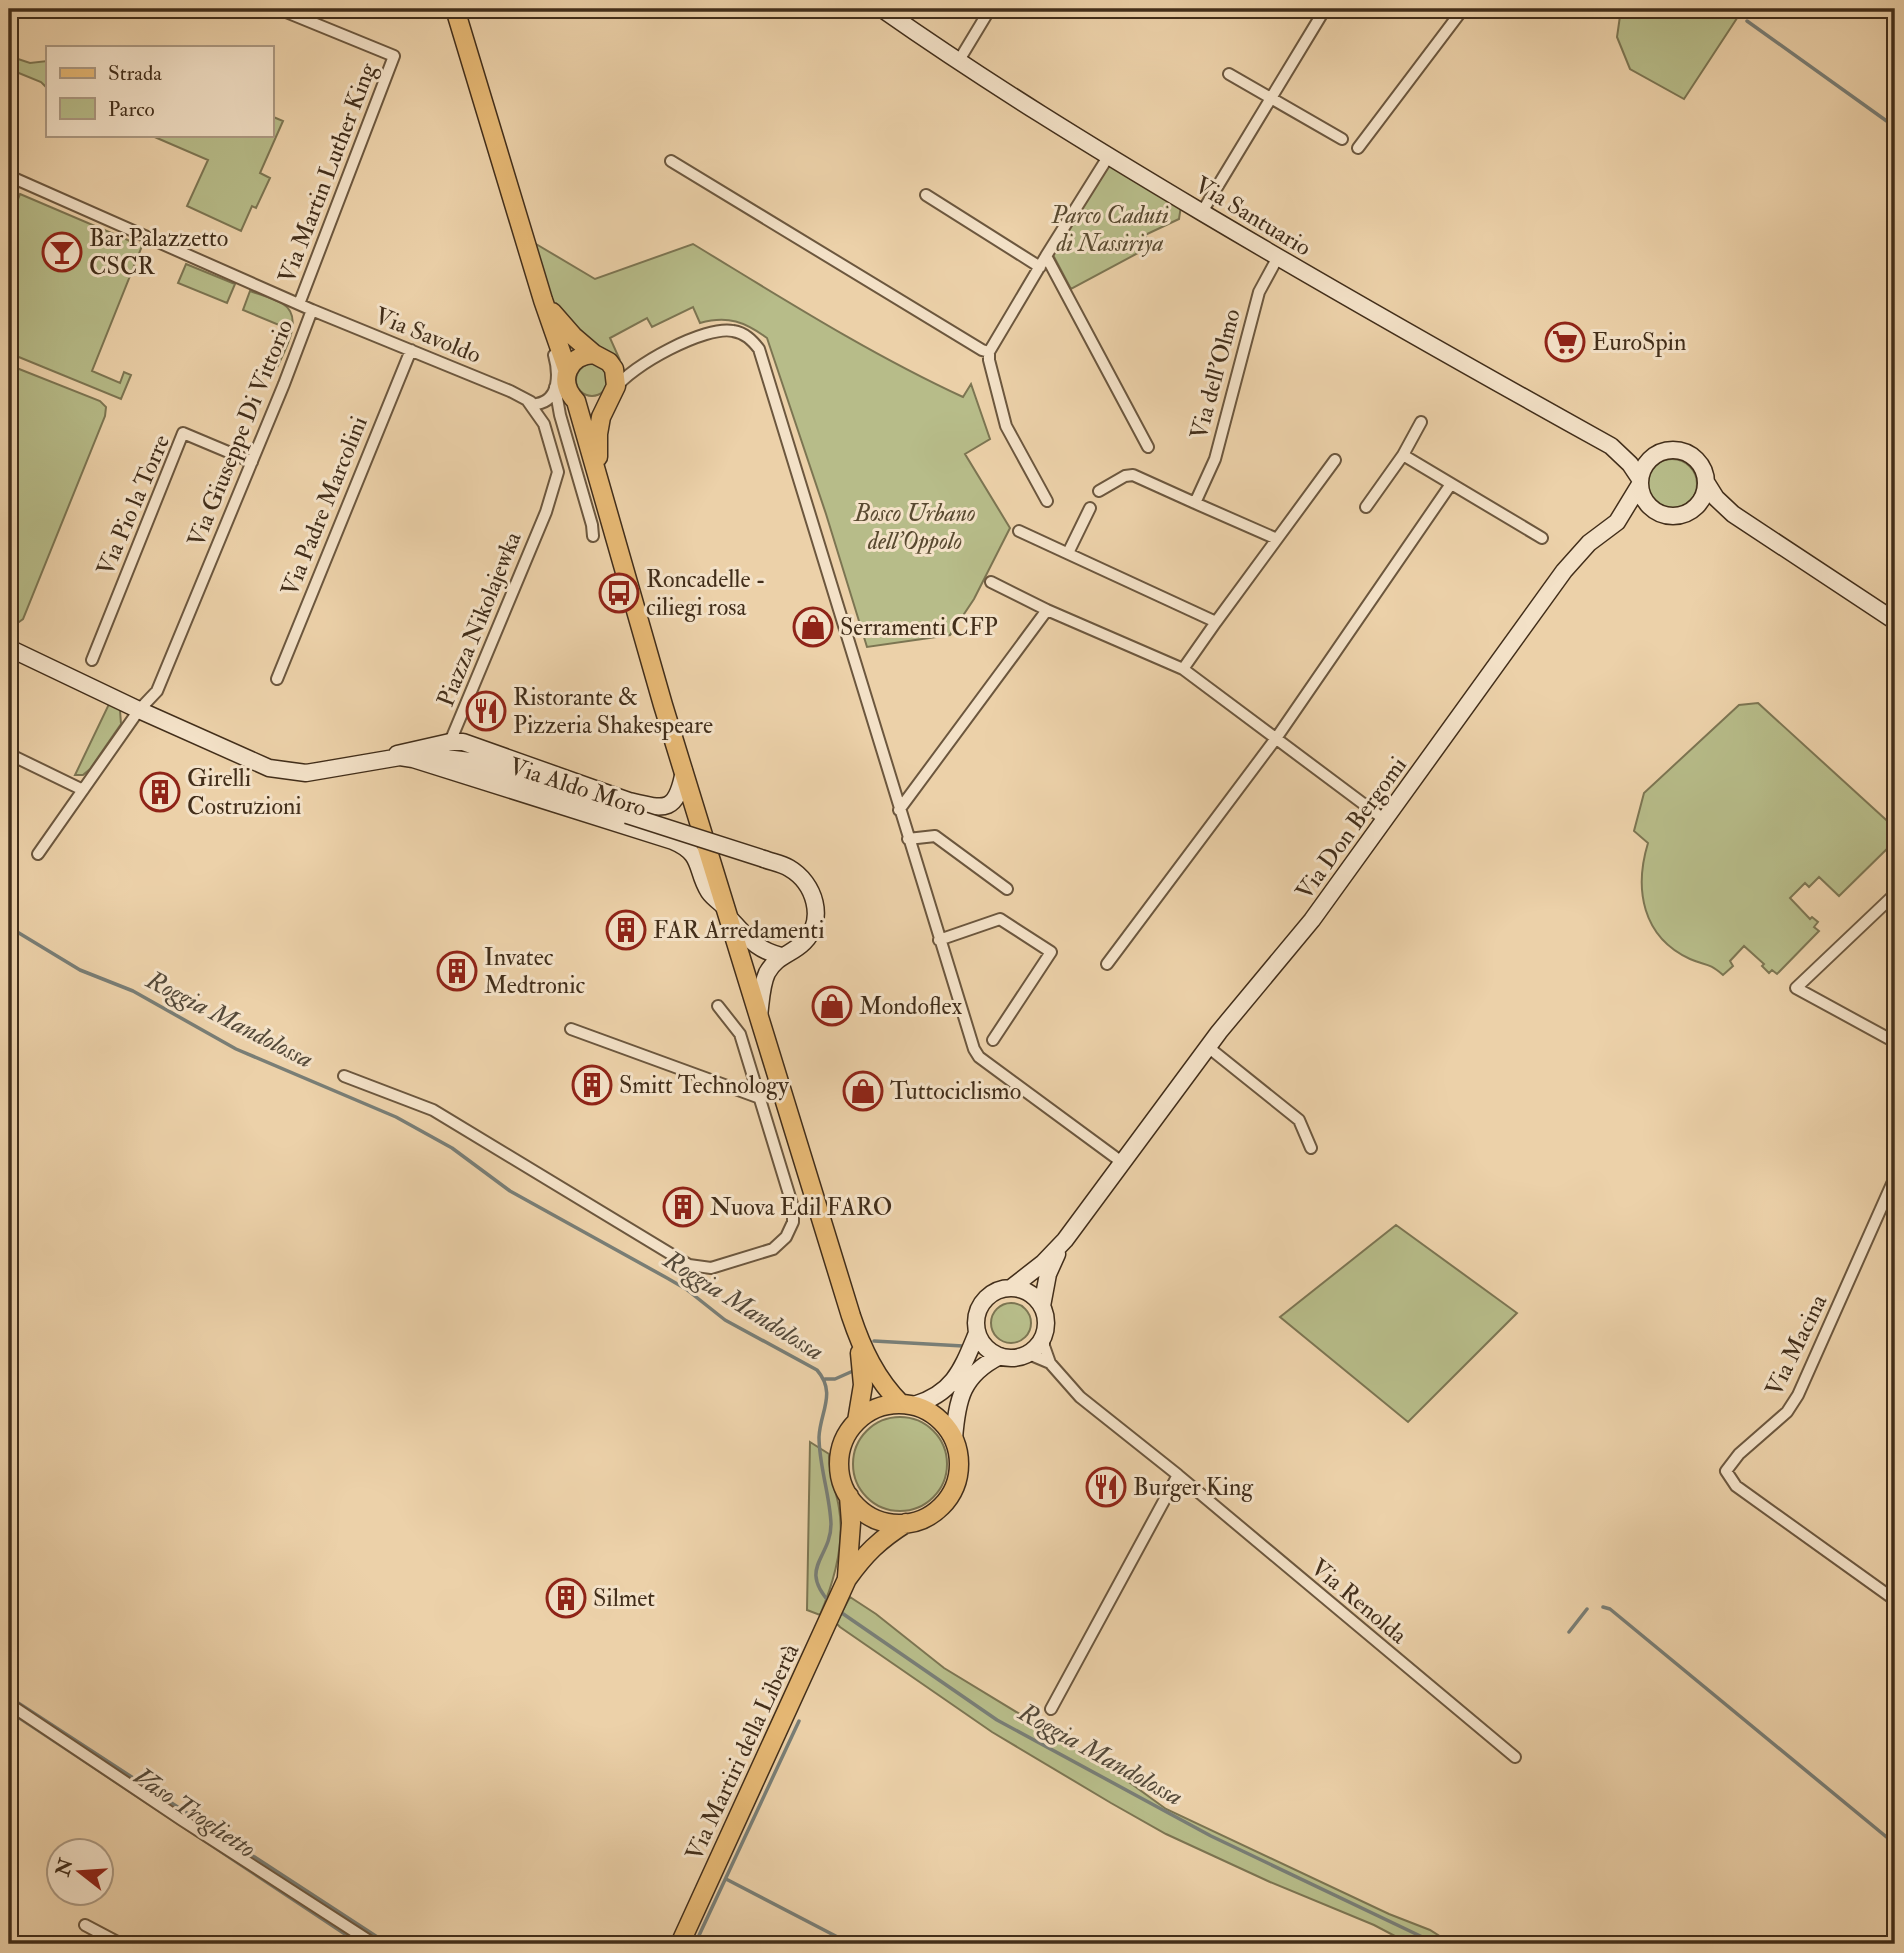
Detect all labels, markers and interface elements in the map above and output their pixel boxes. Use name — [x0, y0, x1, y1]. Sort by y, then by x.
legend — [46, 46, 273, 136]
street label: Via Martin Luther King — [271, 58, 384, 288]
text: Strada — [108, 60, 162, 87]
text: Parco — [108, 96, 155, 123]
street label: Via Santuario — [1189, 170, 1317, 263]
park label: Parco Caduti di Nassiriya — [1050, 200, 1169, 259]
place label: Bar Palazzetto CSCR — [89, 223, 228, 282]
bar icon: Bar Palazzetto CSCR — [41, 231, 83, 273]
street label: Via Savoldo — [370, 300, 486, 371]
street label: Via dell'Olmo — [1183, 305, 1248, 443]
street label: Via Giuseppe Di Vittorio — [181, 315, 300, 551]
supermarket icon: EuroSpin — [1544, 321, 1586, 363]
place label: EuroSpin — [1592, 327, 1686, 358]
street label: Via Padre Marcolini — [274, 412, 375, 601]
street label: Via Pio la Torre — [90, 430, 177, 580]
park label: Bosco Urbano dell'Oppolo — [853, 498, 976, 557]
street label: Piazza Nikolajewka — [430, 526, 529, 711]
place label: Roncadelle - ciliegi rosa — [646, 564, 766, 623]
bus stop icon: Roncadelle - ciliegi rosa — [598, 572, 640, 614]
shop icon: Serramenti CFP — [792, 606, 834, 648]
place label: Serramenti CFP — [840, 612, 998, 643]
place label: Ristorante & Pizzeria Shakespeare — [513, 682, 713, 741]
restaurant icon: Ristorante & Pizzeria Shakespeare — [465, 690, 507, 732]
street label: Via Aldo Moro — [505, 751, 650, 824]
street label: Via Don Bergomi — [1289, 751, 1414, 906]
place label: Girelli Costruzioni — [187, 763, 302, 822]
building icon: Girelli Costruzioni — [139, 771, 181, 813]
building icon: FAR Arredamenti — [605, 909, 647, 951]
place label: FAR Arredamenti — [653, 915, 825, 946]
place label: Invatec Medtronic — [484, 942, 585, 1001]
building icon: Invatec Medtronic — [436, 950, 478, 992]
water label: Roggia Mandolossa — [140, 964, 318, 1076]
shop icon: Mondoflex — [811, 985, 853, 1027]
place label: Mondoflex — [859, 991, 962, 1022]
building icon: Smitt Technology — [571, 1064, 613, 1106]
place label: Smitt Technology — [619, 1070, 789, 1101]
shop icon: Tuttociclismo — [842, 1070, 884, 1112]
place label: Tuttociclismo — [890, 1076, 1021, 1107]
building icon: Nuova Edil FARO — [662, 1186, 704, 1228]
place label: Nuova Edil FARO — [710, 1192, 892, 1223]
water label: Roggia Mandolossa — [657, 1243, 829, 1368]
street label: Via Macina — [1759, 1288, 1835, 1401]
restaurant icon: Burger King — [1085, 1466, 1127, 1508]
place label: Burger King — [1133, 1472, 1254, 1503]
street label: Via Renolda — [1304, 1552, 1414, 1651]
building icon: Silmet — [545, 1577, 587, 1619]
place label: Silmet — [593, 1583, 655, 1614]
street label: Via Martiri della Libertà — [679, 1638, 807, 1866]
water label: Roggia Mandolossa — [1012, 1696, 1188, 1813]
water label: Vaso Troglietto — [127, 1760, 261, 1865]
north arrow — [46, 1838, 116, 1908]
text: N — [50, 1855, 79, 1880]

